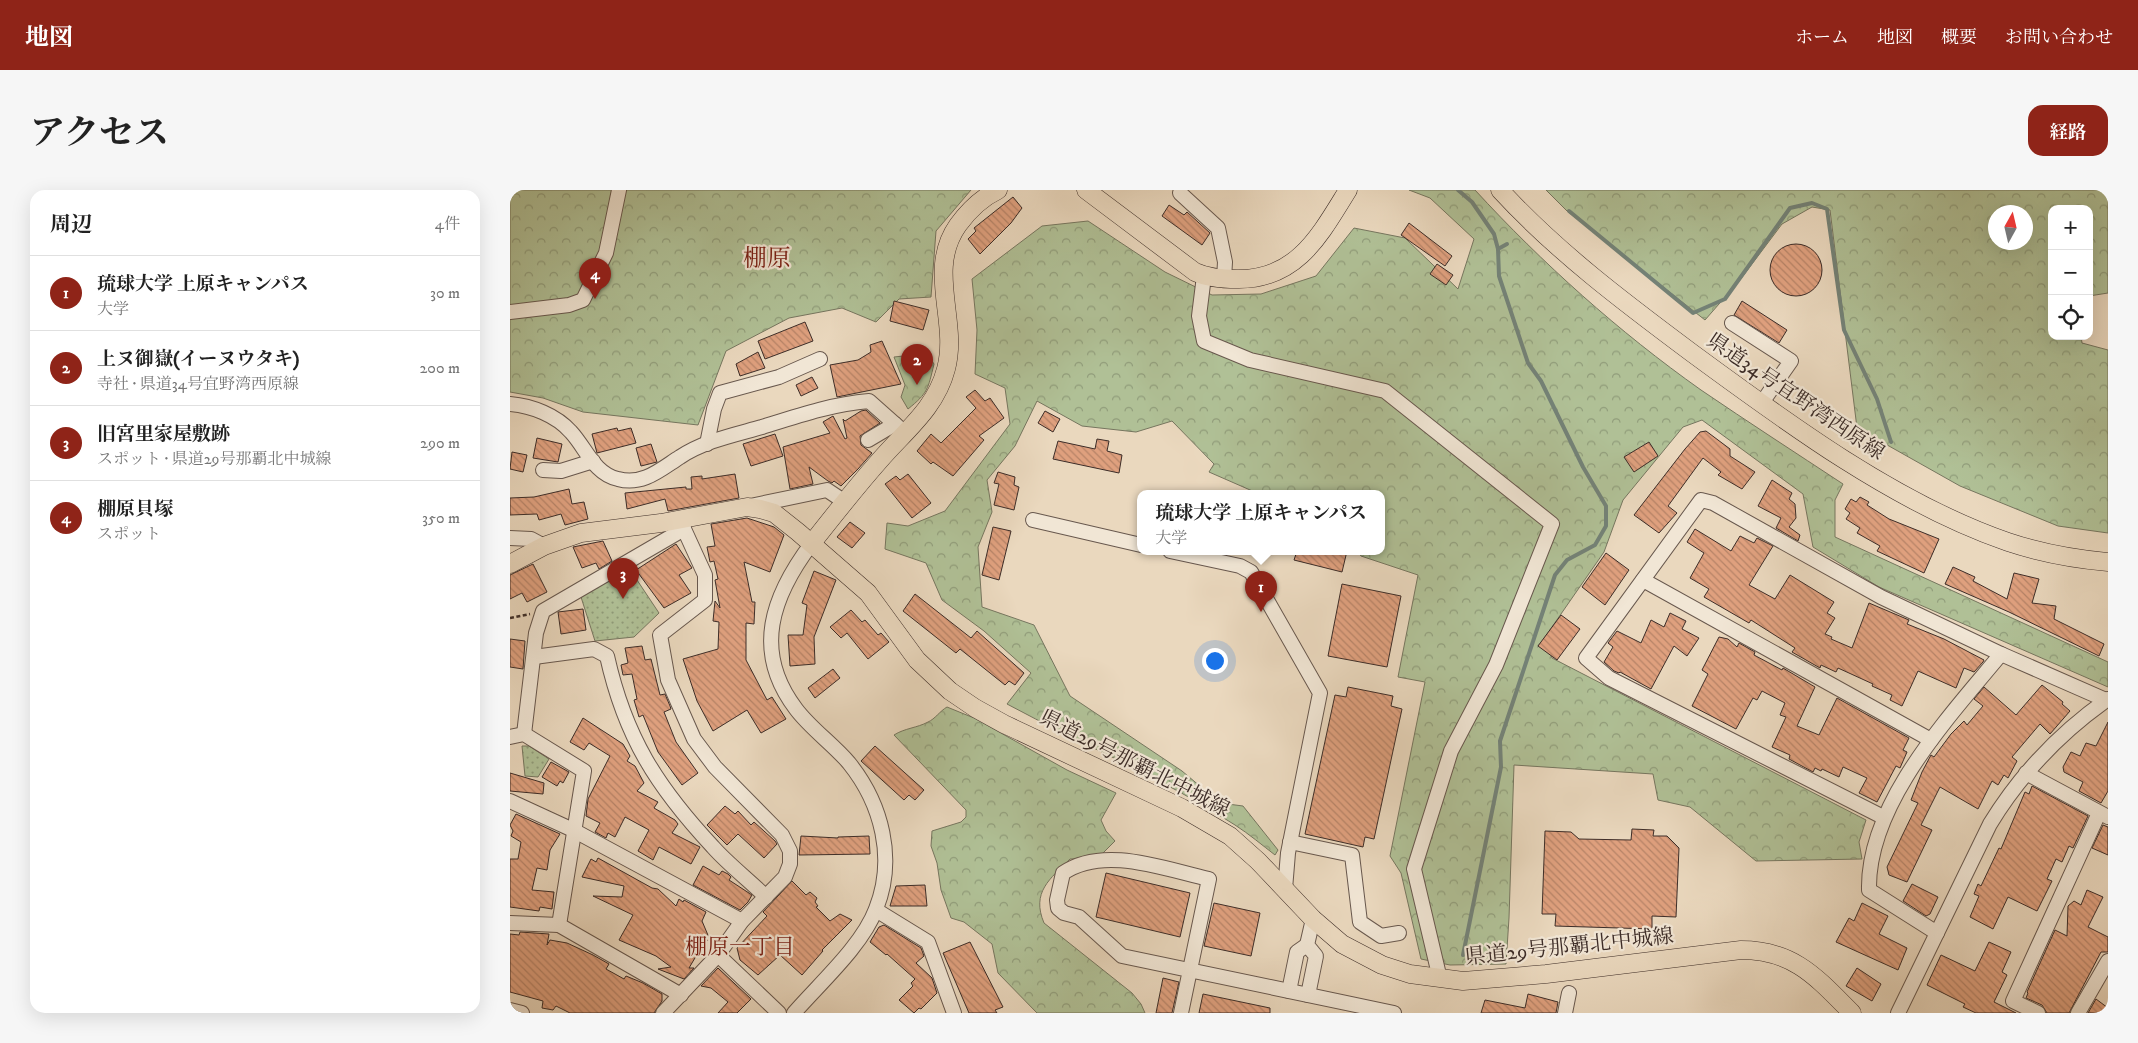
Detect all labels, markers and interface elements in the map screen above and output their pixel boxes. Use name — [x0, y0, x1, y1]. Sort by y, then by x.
text: 地図 — [25, 23, 73, 53]
text: ホーム — [1795, 27, 1849, 49]
text: 地図 — [1877, 27, 1913, 49]
text: 概要 — [1941, 27, 1977, 49]
text: お問い合わせ — [2005, 27, 2113, 49]
button: 経路 — [2028, 105, 2108, 156]
text: アクセス — [30, 112, 169, 156]
north arrow — [1988, 205, 2033, 250]
map controls — [2048, 205, 2093, 340]
button: + — [2048, 205, 2093, 250]
text: 周辺 — [50, 212, 92, 238]
text: 4件 — [435, 214, 460, 234]
district label: 棚原 — [743, 244, 791, 274]
button: − — [2048, 250, 2093, 295]
pin: 4 — [579, 258, 611, 299]
text: 琉球大学 上原キャンパス — [97, 273, 309, 296]
text: 1 — [63, 283, 69, 303]
text: 30 m — [430, 283, 460, 303]
button: locate — [2048, 295, 2093, 340]
text: 大学 — [97, 299, 129, 319]
street label: 県道34号宜野湾西原線 — [1702, 328, 1889, 466]
pin: 2 — [901, 344, 933, 385]
text: 上ヌ御嶽(イーヌウタキ) — [97, 348, 299, 371]
text: 2 — [62, 358, 70, 378]
text: 200 m — [419, 358, 460, 378]
text: 寺社 · 県道34号宜野湾西原線 — [97, 374, 299, 394]
text: 旧宮里家屋敷跡 — [97, 423, 230, 446]
text: 3 — [63, 433, 69, 453]
text: 290 m — [420, 433, 460, 453]
text: スポット · 県道29号那覇北中城線 — [97, 449, 332, 469]
popup — [1137, 490, 1385, 555]
text: 棚原貝塚 — [97, 498, 173, 521]
text: 琉球大学 上原キャンパス — [1155, 502, 1367, 525]
text: 4 — [61, 508, 71, 528]
text: 350 m — [422, 508, 460, 528]
text: スポット — [97, 524, 161, 544]
text: 大学 — [1155, 528, 1187, 548]
pin: 3 — [607, 558, 639, 599]
pin: 1 — [1245, 571, 1277, 612]
your location — [1202, 648, 1228, 674]
street label: 県道29号那覇北中城線 — [1035, 705, 1234, 823]
street label: 県道29号那覇北中城線 — [1463, 923, 1675, 971]
district label: 棚原一丁目 — [685, 934, 795, 961]

